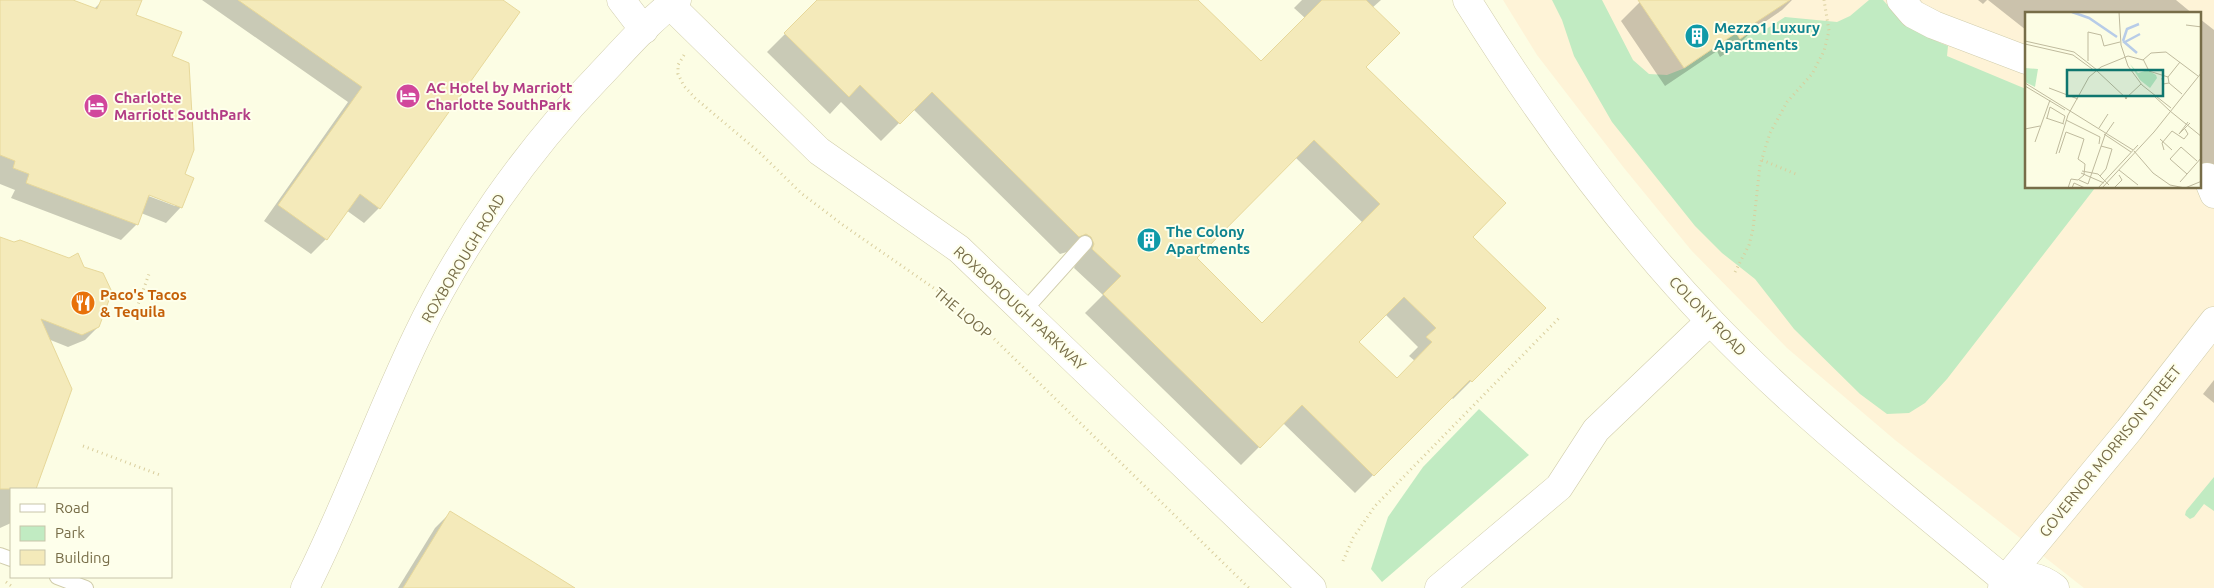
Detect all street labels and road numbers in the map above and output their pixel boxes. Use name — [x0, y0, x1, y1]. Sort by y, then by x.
street label: ROXBOROUGH ROAD — [418, 190, 508, 326]
street label: ROXBOROUGH PARKWAY — [951, 242, 1090, 374]
street label: COLONY ROAD — [1666, 273, 1750, 359]
street label: THE LOOP — [931, 284, 995, 342]
street label: GOVERNOR MORRISON STREET — [2036, 361, 2185, 540]

